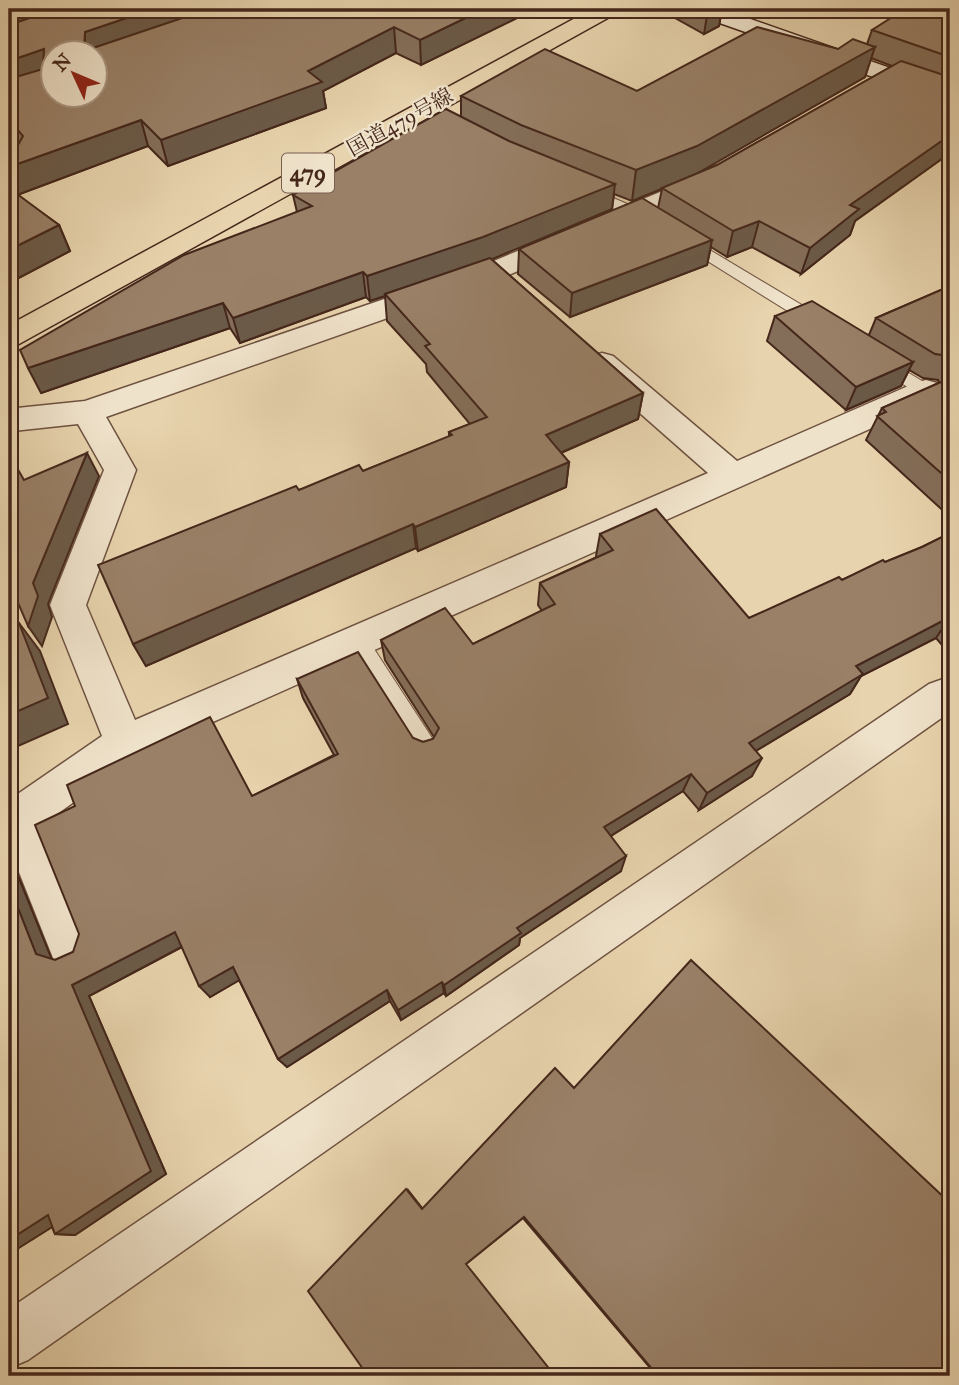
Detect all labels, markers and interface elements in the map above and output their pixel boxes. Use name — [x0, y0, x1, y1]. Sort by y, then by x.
north arrow — [38, 38, 108, 108]
text: N — [48, 49, 76, 76]
street label: 国道479号線 — [342, 82, 458, 162]
road number: 479 — [282, 154, 334, 192]

